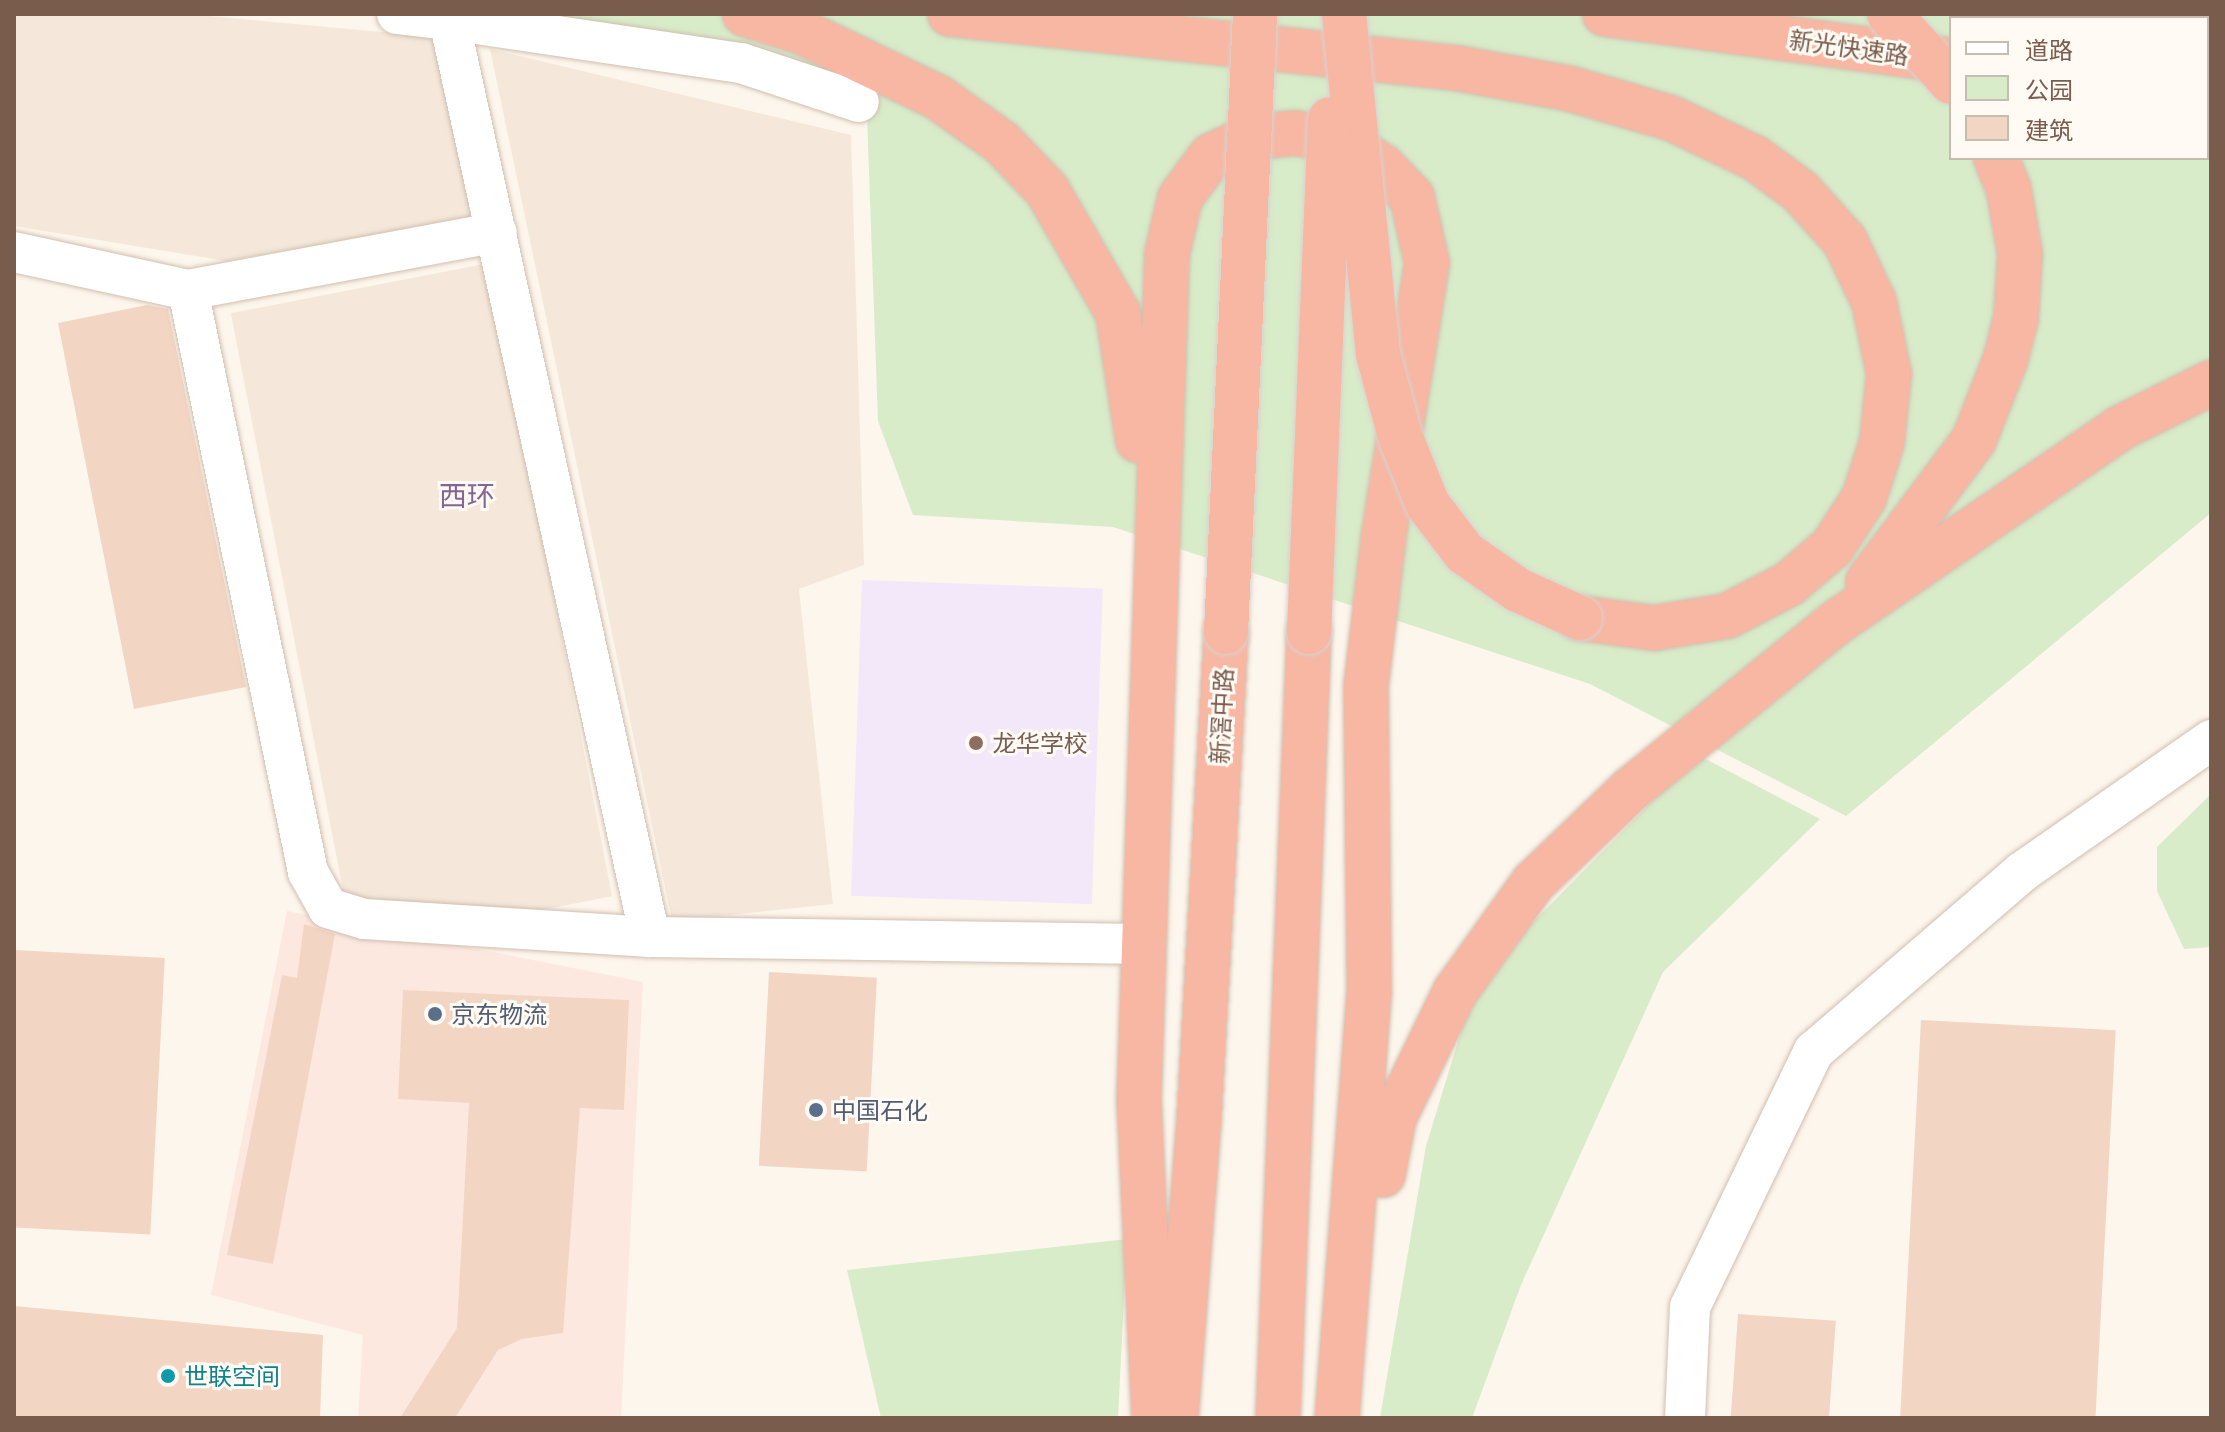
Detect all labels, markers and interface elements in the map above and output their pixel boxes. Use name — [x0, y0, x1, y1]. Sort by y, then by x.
legend — [1949, 16, 2209, 160]
street label: 新光快速路 — [1788, 24, 1910, 70]
text: 道路 — [2025, 35, 2073, 64]
text: 公园 — [2025, 75, 2073, 104]
text: 建筑 — [2025, 115, 2073, 144]
district label: 西环 — [439, 478, 495, 512]
street label: 新滘中路 — [1204, 667, 1238, 765]
place label: 龙华学校 — [992, 729, 1088, 757]
marker: 龙华学校 — [967, 734, 985, 752]
place label: 京东物流 — [451, 1000, 547, 1028]
marker: 京东物流 — [426, 1005, 444, 1023]
place label: 中国石化 — [832, 1096, 928, 1124]
marker: 中国石化 — [807, 1101, 825, 1119]
place label: 世联空间 — [184, 1362, 280, 1390]
marker: 世联空间 — [159, 1367, 177, 1385]

